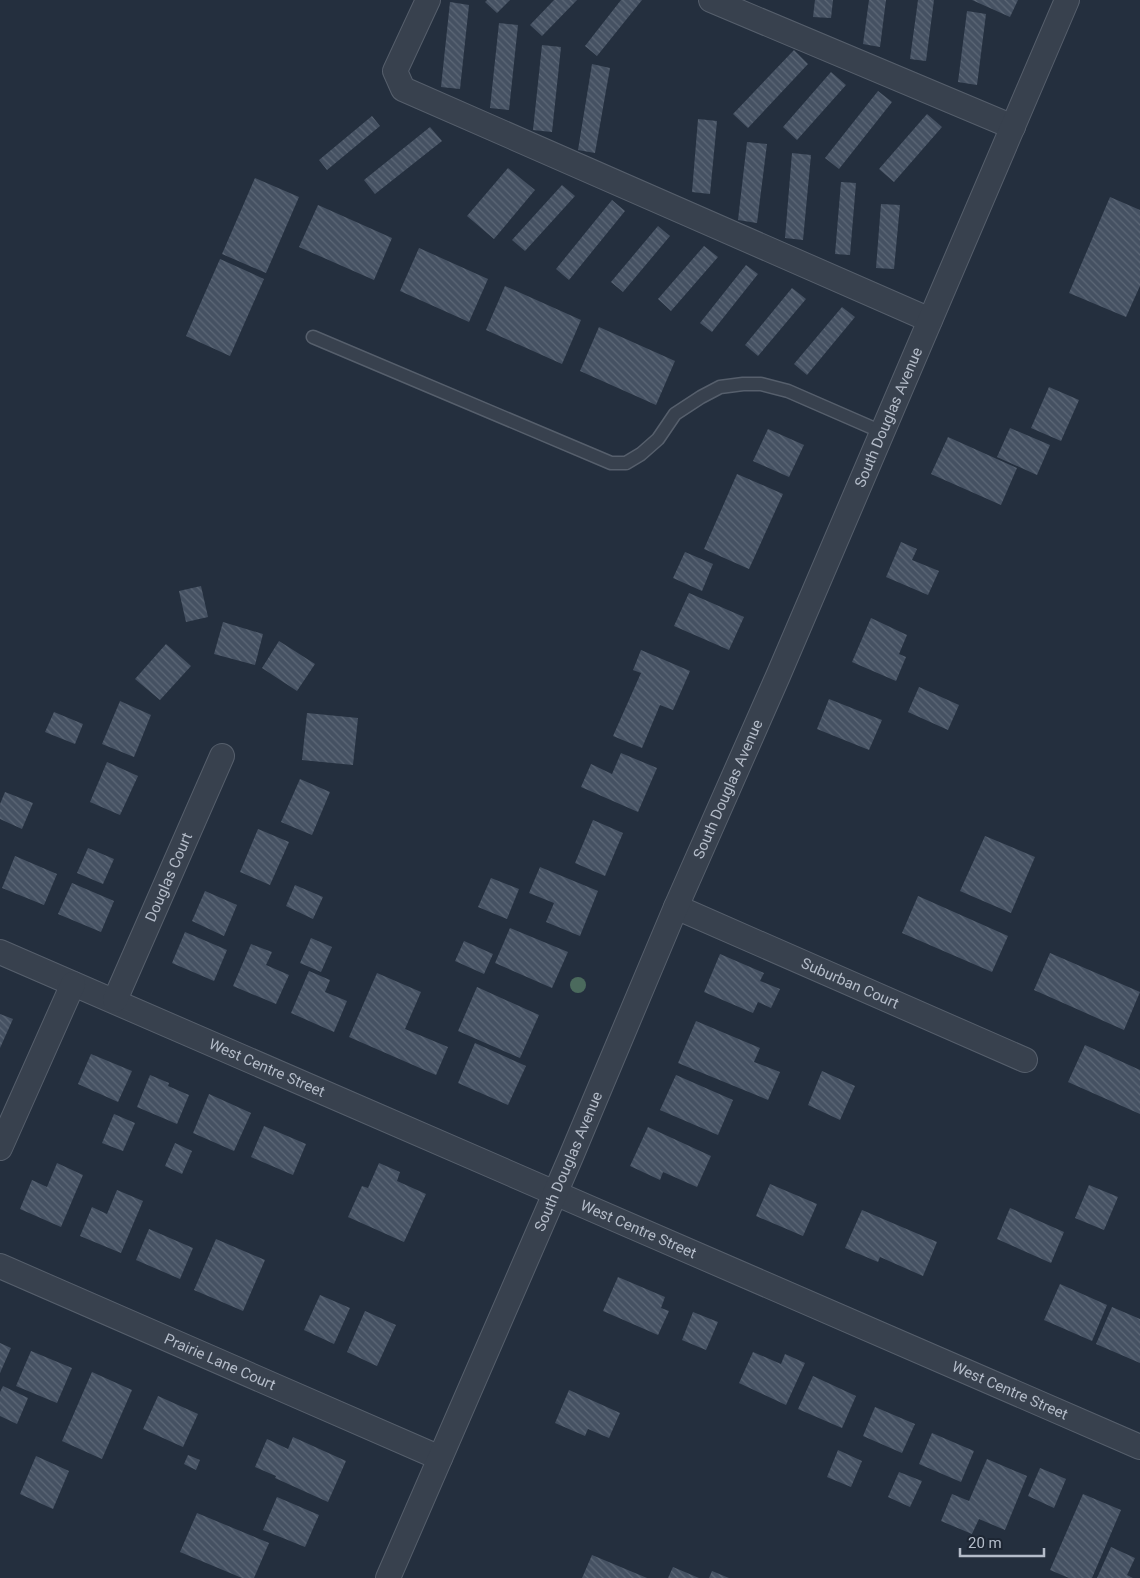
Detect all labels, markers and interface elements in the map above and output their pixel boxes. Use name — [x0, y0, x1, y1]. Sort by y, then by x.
street label: South Douglas Avenue — [851, 345, 926, 490]
street label: South Douglas Avenue — [689, 717, 767, 862]
street label: Douglas Court — [141, 830, 196, 925]
street label: Suburban Court — [798, 954, 902, 1013]
street label: West Centre Street — [206, 1035, 328, 1101]
street label: South Douglas Avenue — [531, 1089, 606, 1234]
street label: West Centre Street — [578, 1196, 699, 1262]
street label: Prairie Lane Court — [161, 1330, 279, 1394]
street label: West Centre Street — [949, 1357, 1071, 1424]
scale bar — [960, 1526, 1044, 1558]
text: 20 m — [968, 1534, 1002, 1552]

